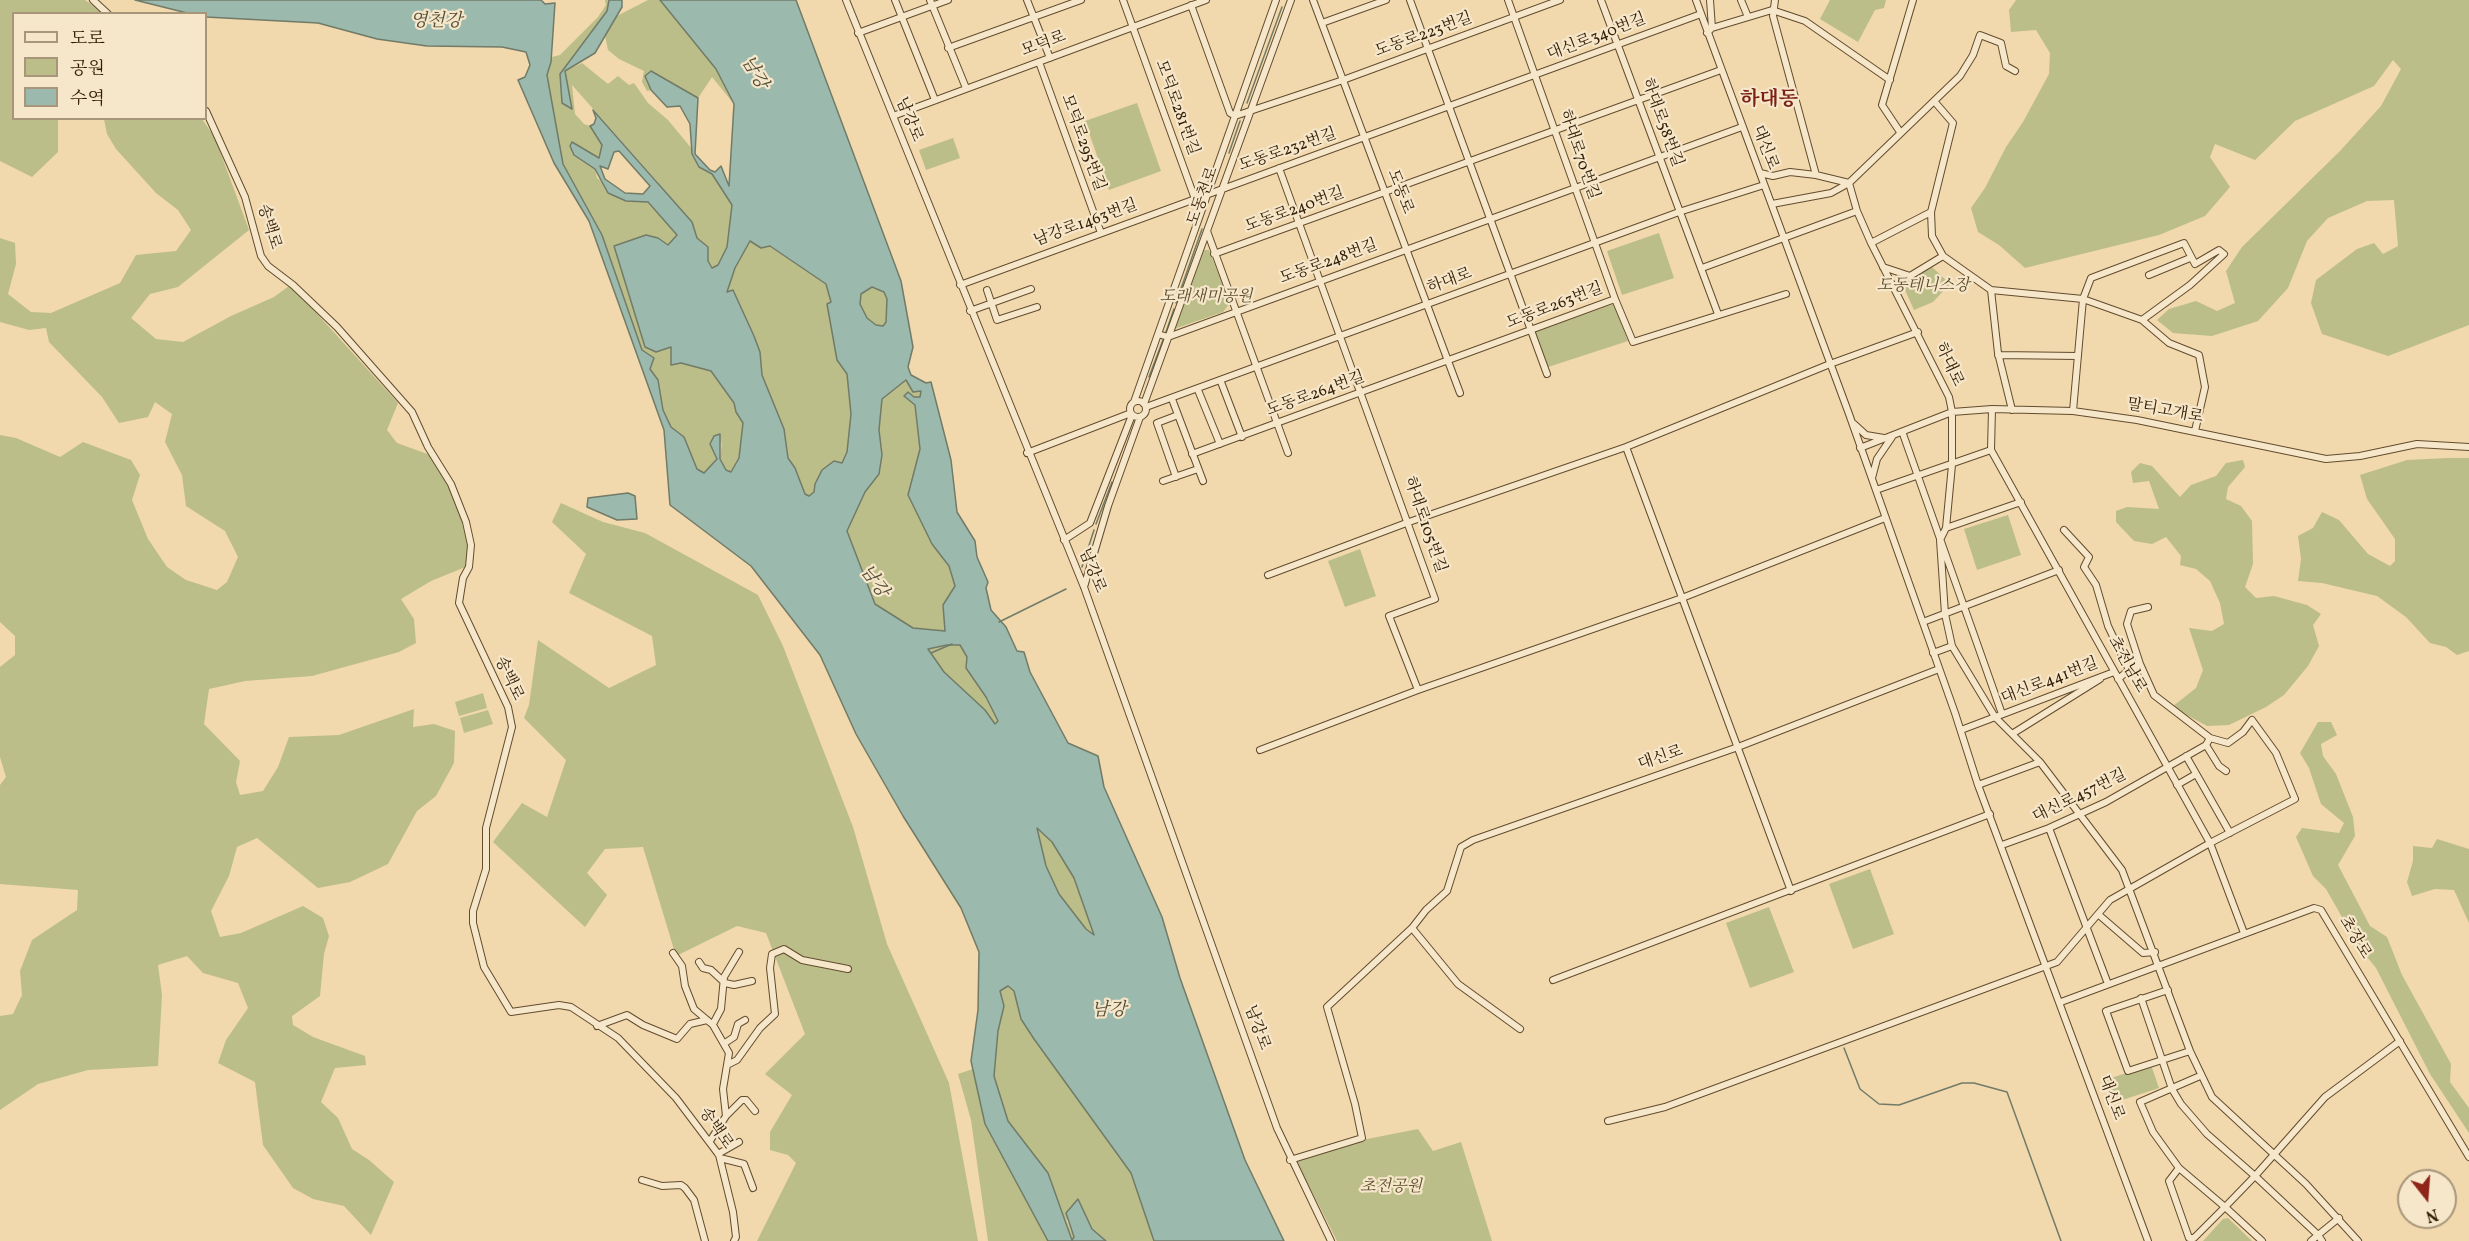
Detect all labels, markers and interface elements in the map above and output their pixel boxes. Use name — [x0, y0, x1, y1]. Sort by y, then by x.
street label: 도동로223번길 — [1373, 10, 1475, 62]
street label: 대신로340번길 — [1545, 10, 1649, 66]
legend — [12, 12, 207, 120]
water label: 영천강 — [410, 12, 462, 34]
text: 도로 — [70, 27, 105, 52]
street label: 모덕로 — [1019, 28, 1069, 62]
water label: 남강 — [735, 53, 771, 93]
text: 공원 — [70, 57, 105, 82]
street label: 모덕로281번길 — [1150, 58, 1202, 158]
street label: 하대로58번길 — [1636, 76, 1686, 170]
text: 수역 — [70, 87, 105, 112]
district label: 하대동 — [1740, 89, 1798, 113]
street label: 모덕로295번길 — [1056, 92, 1108, 194]
street label: 남강로 — [890, 95, 926, 145]
street label: 하대로70번길 — [1554, 107, 1602, 203]
street label: 대신로 — [1747, 123, 1781, 173]
street label: 도동로232번길 — [1237, 125, 1339, 177]
street label: 도동천로 — [1184, 165, 1224, 229]
street label: 도동로 — [1382, 167, 1416, 217]
street label: 도동로240번길 — [1243, 184, 1347, 238]
street label: 남강로1463번길 — [1032, 196, 1140, 252]
street label: 송백로 — [252, 202, 284, 252]
street label: 도동로248번길 — [1277, 236, 1381, 290]
street label: 하대로 — [1425, 265, 1475, 299]
park label: 도동테니스장 — [1877, 277, 1969, 297]
street label: 도동로263번길 — [1504, 280, 1606, 334]
park label: 도래새미공원 — [1160, 288, 1252, 308]
street label: 하대로 — [1930, 340, 1966, 390]
street label: 도동로264번길 — [1264, 368, 1368, 422]
street label: 말티고개로 — [2125, 396, 2205, 428]
street label: 하대로105번길 — [1399, 474, 1449, 576]
street label: 남강로 — [1073, 546, 1109, 596]
water label: 남강 — [854, 562, 892, 602]
street label: 초전남로 — [2103, 633, 2149, 697]
street label: 송백로 — [490, 654, 526, 704]
street label: 대신로441번길 — [1999, 655, 2101, 709]
street label: 대신로 — [1636, 742, 1686, 776]
street label: 대신로457번길 — [2030, 766, 2130, 828]
street label: 초장로 — [2334, 913, 2374, 963]
water label: 남강 — [1092, 1001, 1126, 1023]
street label: 남강로 — [1239, 1003, 1273, 1053]
street label: 대신로 — [2093, 1073, 2127, 1123]
street label: 송백로 — [694, 1104, 736, 1154]
north arrow — [2397, 1169, 2457, 1229]
park label: 초전공원 — [1360, 1178, 1422, 1198]
text: N — [2423, 1202, 2440, 1227]

